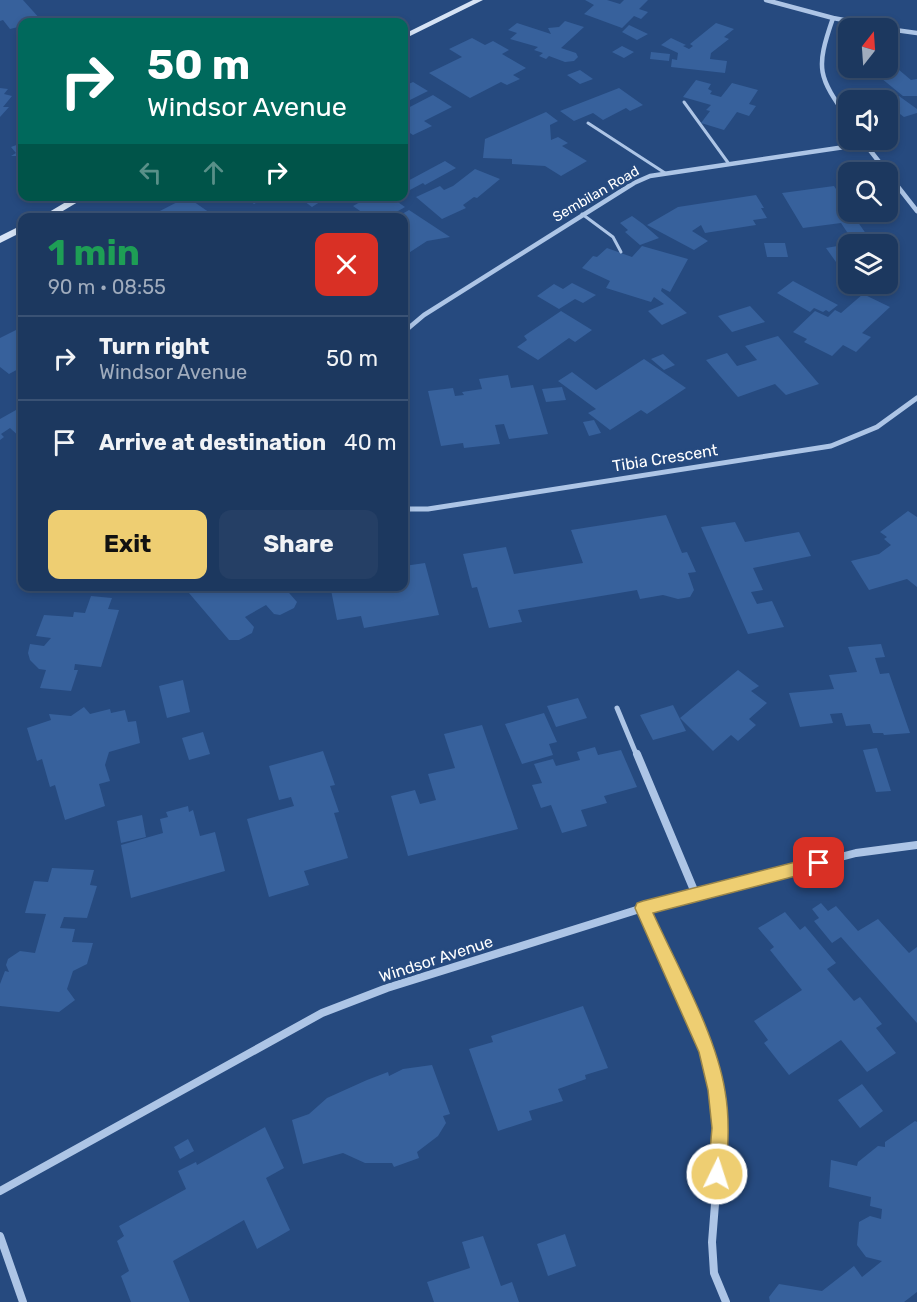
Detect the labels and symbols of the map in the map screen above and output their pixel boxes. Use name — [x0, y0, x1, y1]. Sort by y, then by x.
north arrow — [838, 18, 898, 78]
street label: Sembilan Road — [550, 162, 642, 226]
street label: Tibia Crescent — [611, 440, 719, 476]
pin — [793, 837, 844, 888]
street label: Windsor Avenue — [377, 932, 495, 986]
position arrow — [685, 1142, 749, 1206]

